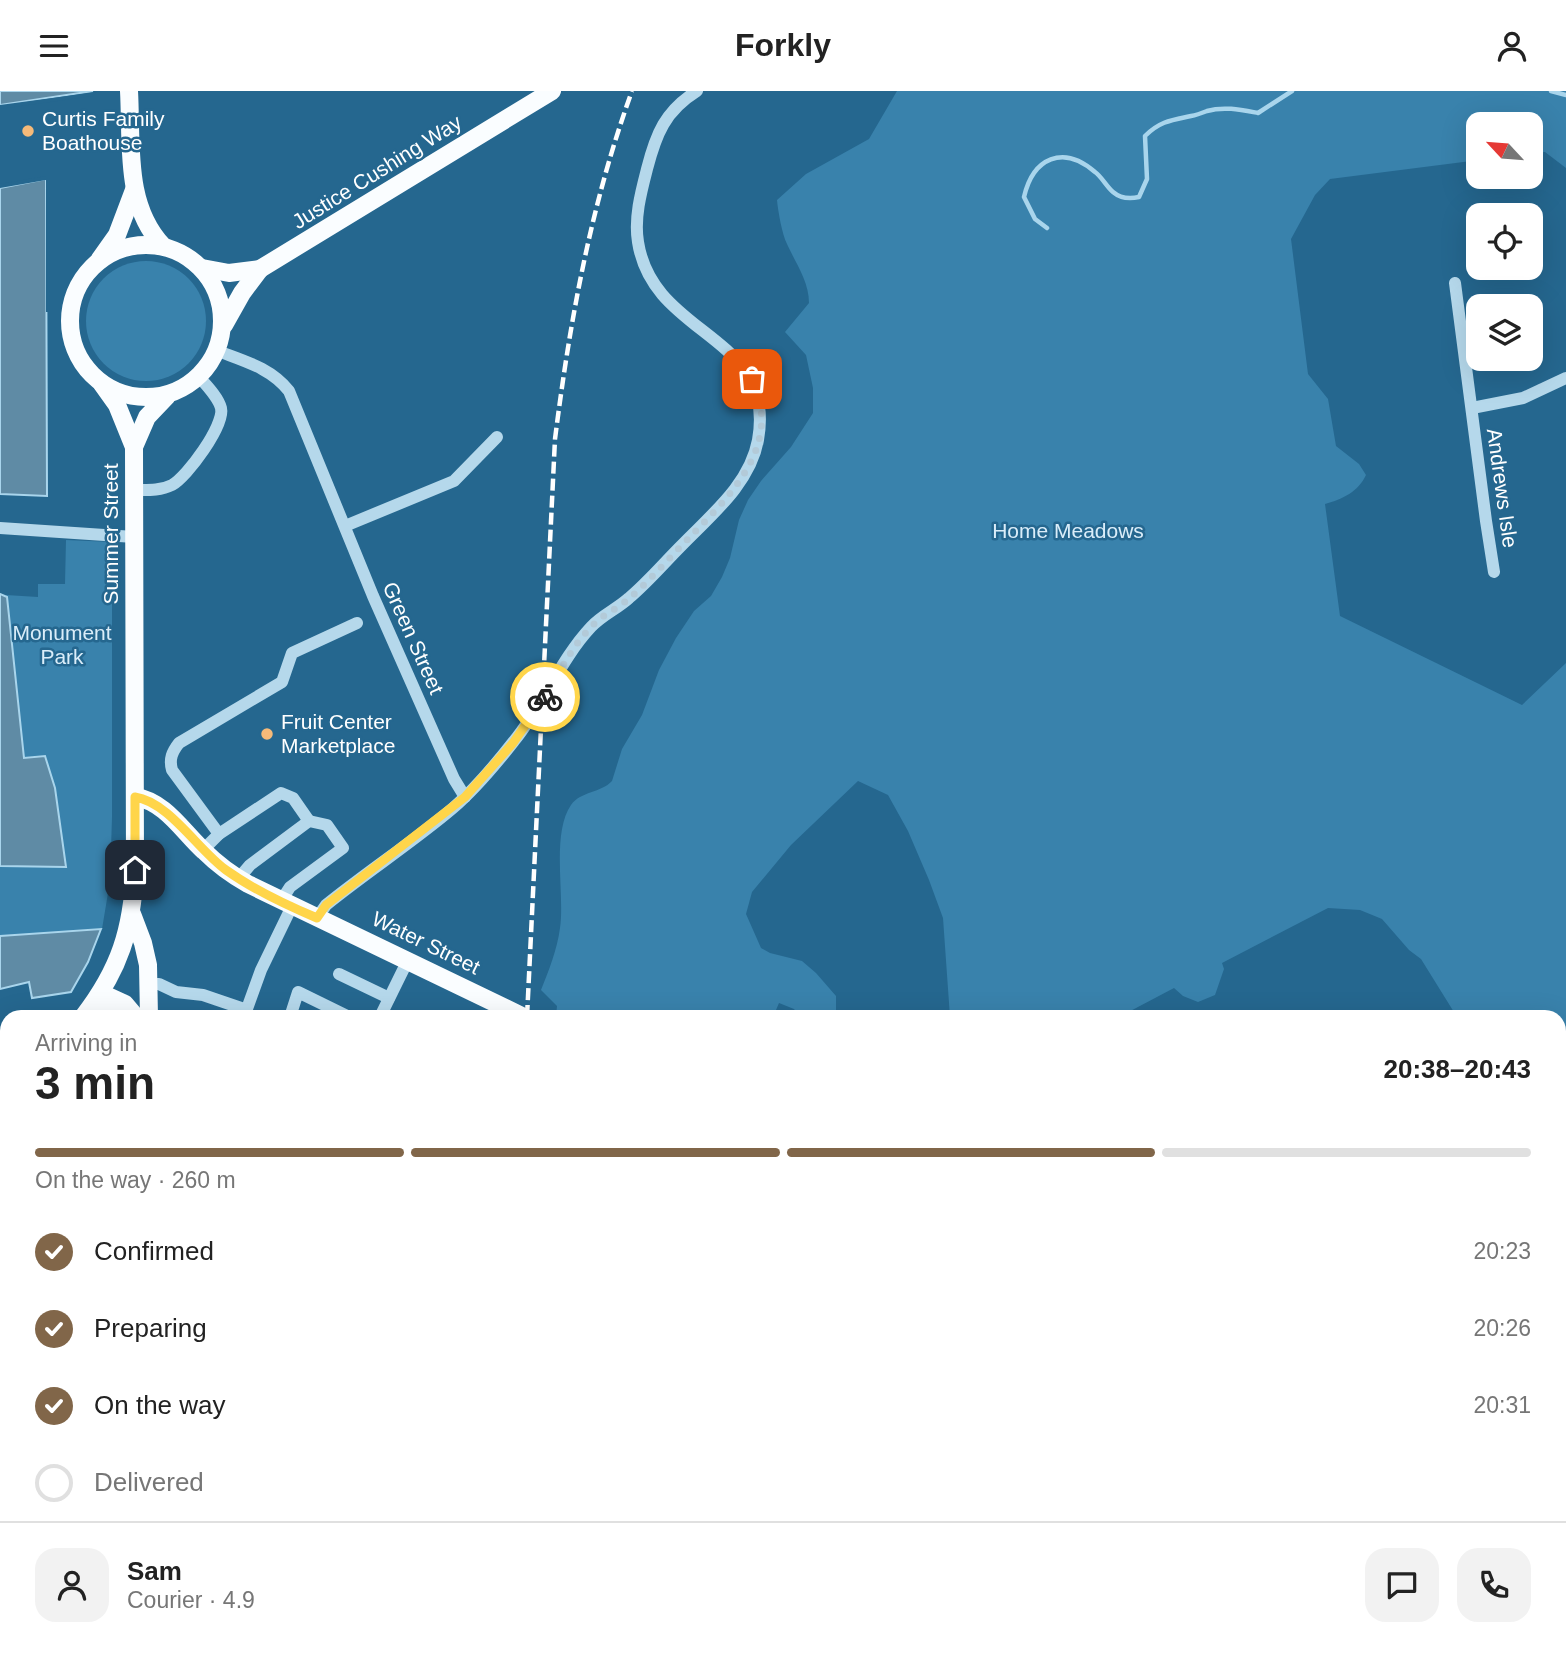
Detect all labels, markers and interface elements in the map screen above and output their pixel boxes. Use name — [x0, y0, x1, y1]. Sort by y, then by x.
icon: menu — [35, 27, 73, 65]
text: Forkly — [735, 27, 831, 63]
icon: person — [1493, 27, 1531, 65]
place label: Curtis Family Boathouse — [42, 107, 165, 154]
street label: Justice Cushing Way — [288, 110, 466, 233]
north arrow — [1466, 112, 1544, 189]
map controls — [1466, 112, 1543, 371]
marker: Curtis Family Boathouse — [20, 123, 36, 139]
button: locate — [1466, 203, 1543, 280]
button: layers — [1466, 294, 1543, 371]
pin — [722, 349, 782, 409]
icon: bag — [733, 360, 771, 398]
street label: Andrews Isle — [1483, 427, 1522, 549]
street label: Summer Street — [99, 463, 122, 605]
park label: Home Meadows — [992, 519, 1144, 542]
street label: Green Street — [378, 578, 448, 698]
park label: Monument Park — [12, 621, 112, 668]
courier — [510, 662, 580, 732]
icon: bike — [526, 678, 564, 716]
place label: Fruit Center Marketplace — [281, 710, 395, 757]
marker: Fruit Center Marketplace — [259, 726, 275, 742]
pin — [105, 840, 165, 900]
icon: home — [116, 851, 154, 889]
street label: Water Street — [369, 907, 484, 979]
text: Arriving in — [35, 1030, 137, 1056]
text: 20:38–20:43 — [1384, 1054, 1531, 1084]
text: 3 min — [35, 1057, 155, 1109]
text: On the way · 260 m — [35, 1167, 236, 1193]
icon: check — [35, 1233, 73, 1271]
text: Confirmed — [94, 1236, 214, 1266]
text: 20:23 — [1473, 1238, 1531, 1264]
icon: check — [35, 1310, 73, 1348]
text: Preparing — [94, 1313, 207, 1343]
text: 20:26 — [1473, 1315, 1531, 1341]
icon: check — [35, 1387, 73, 1425]
text: On the way — [94, 1390, 226, 1420]
text: 20:31 — [1473, 1392, 1531, 1418]
text: Delivered — [94, 1467, 204, 1497]
button: person — [35, 1548, 109, 1622]
button: chat — [1365, 1548, 1439, 1622]
button: phone — [1457, 1548, 1531, 1622]
text: Sam — [127, 1556, 182, 1586]
text: Courier · 4.9 — [127, 1587, 255, 1613]

